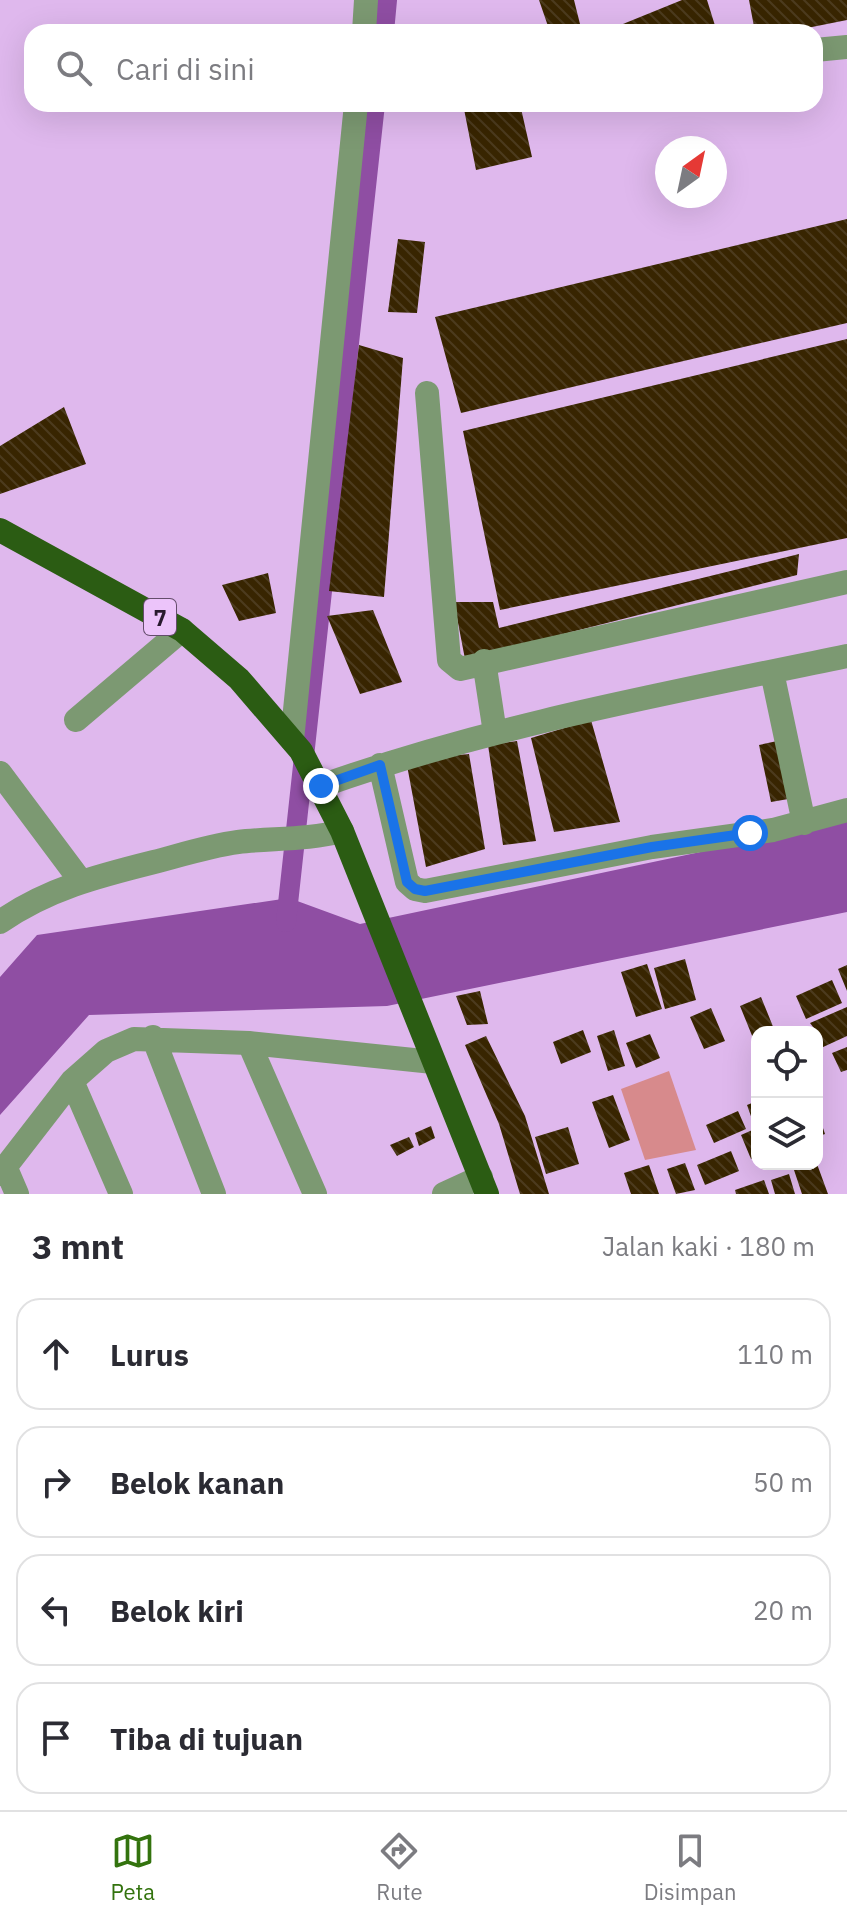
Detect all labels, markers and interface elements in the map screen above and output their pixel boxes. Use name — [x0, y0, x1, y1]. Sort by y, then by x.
search box — [24, 24, 823, 112]
icon: search — [52, 46, 96, 90]
text: Cari di sini — [116, 49, 255, 88]
north arrow — [655, 136, 727, 208]
road number: 7 — [144, 599, 176, 635]
route end — [303, 768, 339, 804]
route start — [732, 815, 768, 851]
map controls — [751, 1026, 823, 1170]
button: locate — [751, 1026, 823, 1098]
button: layers — [751, 1098, 823, 1170]
text: 3 mnt — [32, 1224, 124, 1268]
text: Jalan kaki · 180 m — [602, 1229, 815, 1263]
icon: ahead — [34, 1332, 78, 1376]
text: Lurus — [110, 1335, 189, 1374]
text: 110 m — [737, 1337, 813, 1371]
icon: right — [34, 1460, 78, 1504]
text: Belok kanan — [110, 1463, 284, 1502]
text: 50 m — [753, 1465, 813, 1499]
icon: left — [34, 1588, 78, 1632]
text: Belok kiri — [110, 1591, 244, 1630]
text: 20 m — [753, 1593, 813, 1627]
icon: arrive — [34, 1716, 78, 1760]
text: Tiba di tujuan — [110, 1719, 303, 1758]
tab: Peta — [111, 1829, 155, 1906]
tab: Rute — [376, 1829, 423, 1906]
tab: Disimpan — [644, 1829, 736, 1906]

